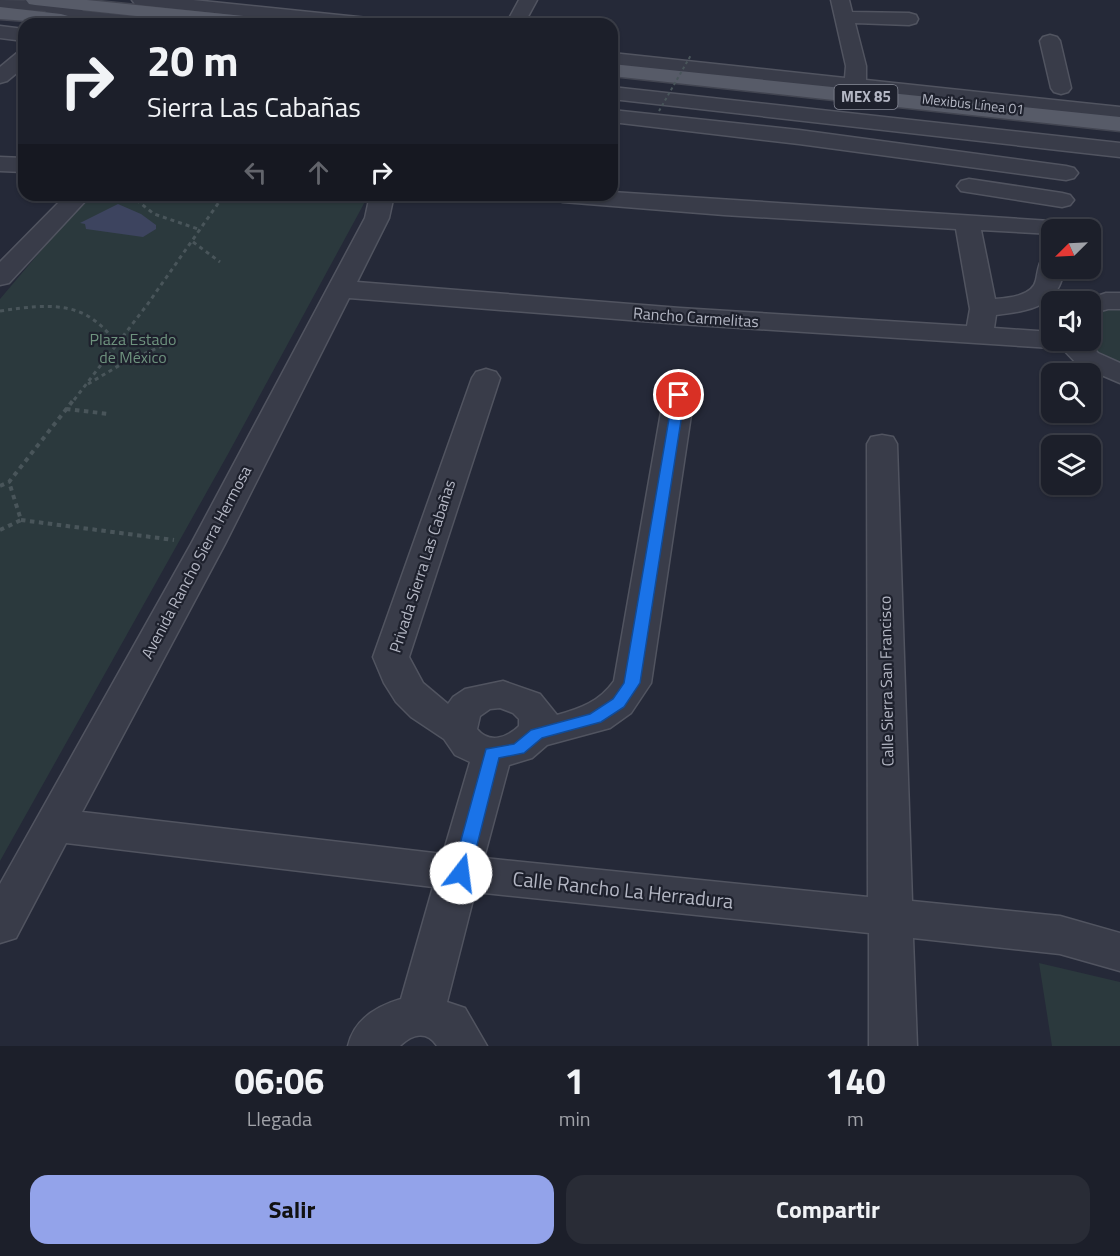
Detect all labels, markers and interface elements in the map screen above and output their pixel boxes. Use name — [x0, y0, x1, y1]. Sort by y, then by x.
text: 20 m — [147, 28, 239, 92]
icon: right — [48, 42, 126, 120]
road number: MEX 85 — [834, 85, 898, 109]
text: Sierra Las Cabañas — [147, 86, 361, 127]
street label: Mexibús Línea 01 — [921, 88, 1025, 119]
icon: left — [239, 156, 272, 189]
icon: ahead — [302, 156, 335, 189]
icon: right — [365, 156, 398, 189]
north arrow — [1041, 219, 1101, 279]
map controls — [1041, 219, 1101, 495]
button: sound — [1041, 291, 1101, 351]
street label: Rancho Carmelitas — [632, 301, 760, 333]
park label: Plaza Estado de México — [90, 327, 176, 369]
button: search — [1041, 363, 1101, 423]
pin — [653, 369, 704, 420]
icon: arrive — [662, 378, 695, 411]
button: layers — [1041, 435, 1101, 495]
street label: Avenida Rancho Sierra Hermosa — [135, 461, 257, 663]
street label: Privada Sierra Las Cabañas — [383, 476, 461, 656]
street label: Calle Sierra San Francisco — [873, 595, 899, 767]
position arrow — [429, 841, 493, 905]
street label: Calle Rancho La Herradura — [511, 863, 735, 917]
text: 06:06 — [234, 1053, 324, 1108]
text: 1 — [565, 1053, 585, 1108]
text: 140 — [825, 1053, 886, 1108]
text: Llegada — [247, 1103, 312, 1134]
text: min — [559, 1103, 591, 1134]
text: m — [847, 1103, 864, 1134]
button: Salir — [30, 1175, 554, 1244]
button: Compartir — [566, 1175, 1090, 1244]

